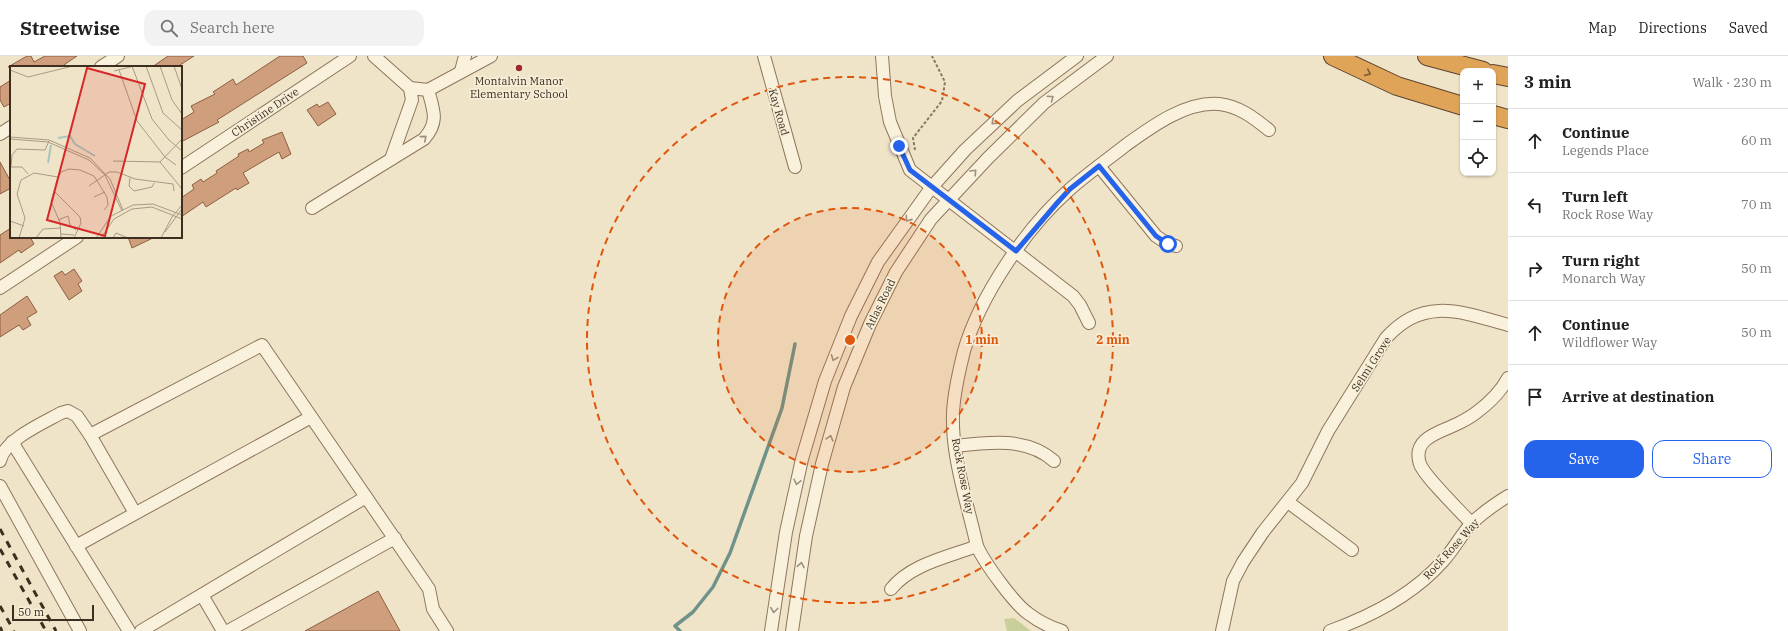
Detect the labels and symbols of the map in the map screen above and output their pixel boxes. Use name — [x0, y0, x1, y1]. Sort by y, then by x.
marker: Montalvin Manor Elementary School — [514, 63, 524, 73]
inset map — [10, 66, 182, 238]
one-way arrow — [1364, 68, 1372, 76]
place label: Montalvin Manor Elementary School — [470, 74, 568, 101]
street label: Christine Drive — [229, 84, 301, 140]
street label: Kay Road — [766, 87, 792, 137]
one-way arrow — [1047, 95, 1054, 102]
one-way arrow — [991, 117, 999, 125]
one-way arrow — [419, 135, 426, 142]
route end — [890, 137, 908, 155]
one-way arrow — [969, 169, 977, 177]
one-way arrow — [905, 215, 913, 222]
route start — [1159, 235, 1177, 253]
street label: Atlas Road — [862, 276, 898, 332]
text: 1 min — [965, 332, 999, 347]
text: 2 min — [1096, 332, 1130, 347]
centre of rings — [843, 333, 857, 347]
street label: Selmi Grove — [1348, 334, 1394, 394]
one-way arrow — [831, 353, 839, 361]
one-way arrow — [825, 435, 834, 442]
street label: Rock Rose Way — [949, 437, 977, 515]
one-way arrow — [793, 479, 801, 485]
street label: Rock Rose Way — [1420, 516, 1482, 582]
one-way arrow — [796, 561, 805, 568]
scale bar — [12, 603, 94, 622]
one-way arrow — [770, 607, 779, 613]

